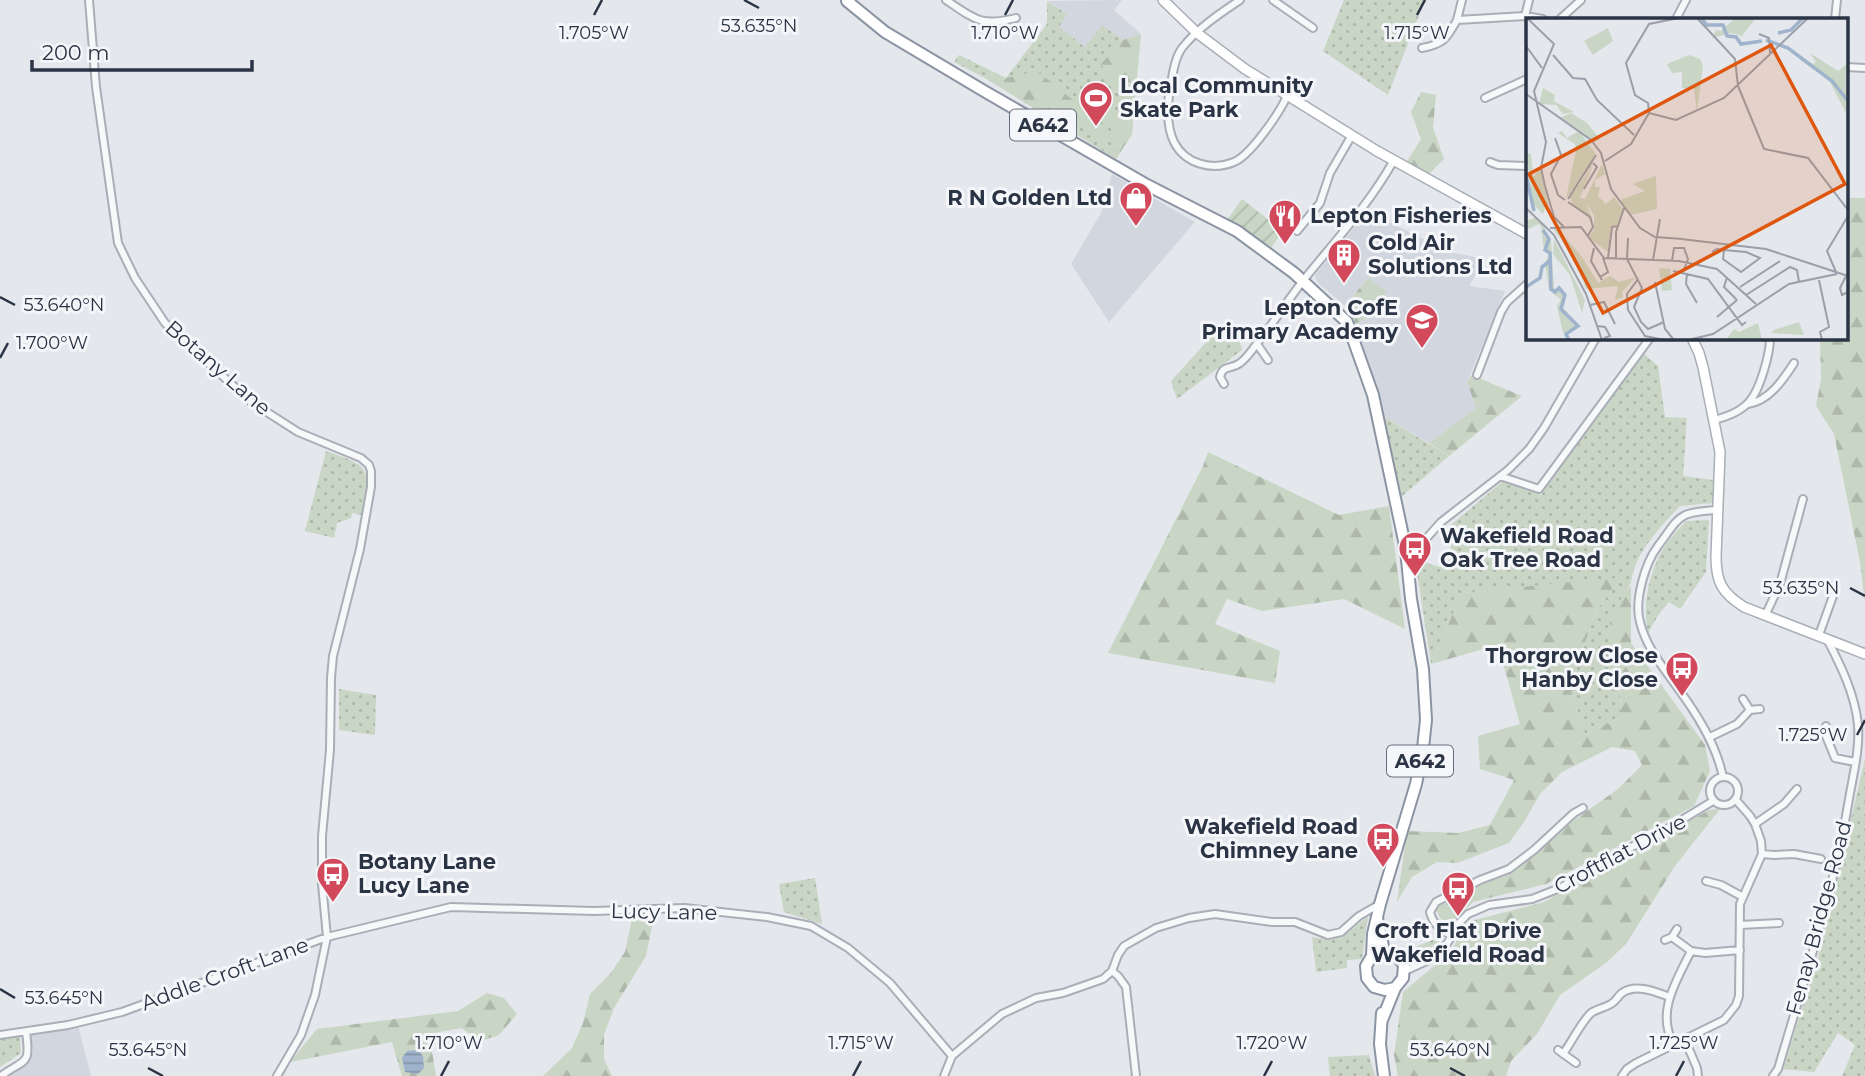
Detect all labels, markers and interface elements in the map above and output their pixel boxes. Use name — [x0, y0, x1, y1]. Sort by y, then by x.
text: 53.635°N — [721, 15, 797, 37]
inset map — [1526, 18, 1848, 340]
text: 1.705°W — [559, 22, 629, 44]
text: 1.710°W — [971, 22, 1039, 44]
text: 1.715°W — [1384, 22, 1450, 44]
scale bar — [32, 28, 252, 72]
text: 200 m — [42, 40, 109, 65]
place label: Local Community Skate Park — [1120, 73, 1314, 122]
sports icon: Local Community Skate Park — [1077, 79, 1115, 128]
road number: A642 — [1010, 110, 1076, 140]
shop icon: R N Golden Ltd — [1117, 179, 1155, 228]
place label: R N Golden Ltd — [947, 185, 1112, 210]
restaurant icon: Lepton Fisheries — [1266, 197, 1304, 246]
place label: Lepton Fisheries — [1310, 203, 1492, 228]
place label: Cold Air Solutions Ltd — [1368, 230, 1513, 279]
building icon: Cold Air Solutions Ltd — [1325, 236, 1363, 285]
text: 53.640°N — [24, 294, 104, 316]
place label: Lepton CofE Primary Academy — [1201, 295, 1398, 344]
school or university icon: Lepton CofE Primary Academy — [1403, 301, 1441, 350]
street label: Botany Lane — [160, 315, 276, 420]
text: 1.700°W — [16, 332, 88, 354]
place label: Wakefield Road Oak Tree Road — [1440, 523, 1614, 572]
bus stop icon: Wakefield Road Oak Tree Road — [1396, 529, 1434, 578]
text: 53.635°N — [1763, 577, 1839, 599]
place label: Thorgrow Close Hanby Close — [1485, 643, 1658, 692]
bus stop icon: Thorgrow Close Hanby Close — [1663, 649, 1701, 698]
text: 1.725°W — [1779, 724, 1847, 746]
road number: A642 — [1387, 746, 1453, 776]
street label: Croftflat Drive — [1550, 808, 1690, 899]
place label: Wakefield Road Chimney Lane — [1184, 814, 1358, 863]
street label: Fenay Bridge Road — [1781, 818, 1856, 1018]
bus stop icon: Wakefield Road Chimney Lane — [1364, 820, 1402, 869]
place label: Botany Lane Lucy Lane — [358, 849, 496, 898]
bus stop icon: Botany Lane Lucy Lane — [314, 855, 352, 904]
bus stop icon: Croft Flat Drive Wakefield Road — [1439, 869, 1477, 918]
street label: Lucy Lane — [611, 898, 718, 925]
place label: Croft Flat Drive Wakefield Road — [1371, 918, 1545, 967]
street label: Addle Croft Lane — [138, 932, 312, 1015]
text: 53.645°N — [25, 987, 103, 1009]
text: 1.710°W — [415, 1032, 483, 1054]
text: 1.715°W — [828, 1032, 894, 1054]
text: 1.720°W — [1237, 1032, 1307, 1054]
text: 1.725°W — [1650, 1032, 1718, 1054]
text: 53.645°N — [109, 1039, 187, 1061]
text: 53.640°N — [1410, 1039, 1490, 1061]

